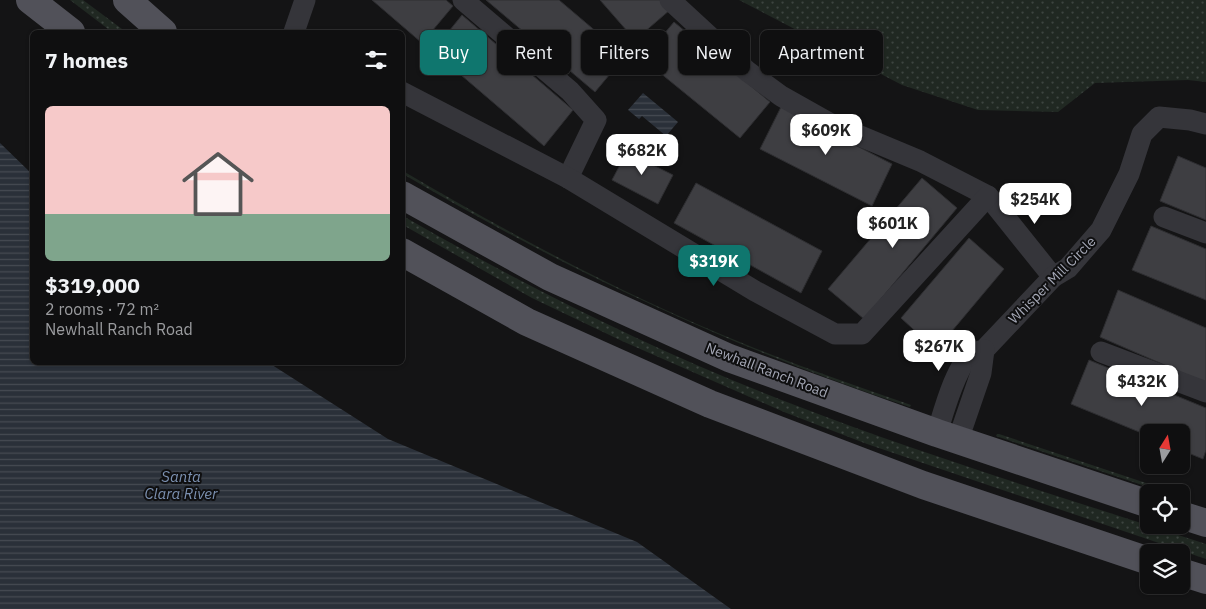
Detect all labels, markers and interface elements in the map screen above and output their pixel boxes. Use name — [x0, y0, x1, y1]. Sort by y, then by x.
chip: Buy — [420, 30, 487, 75]
chip: Rent — [497, 30, 571, 75]
chip: Filters — [581, 30, 668, 75]
chip: New — [678, 30, 750, 75]
chip: Apartment — [760, 30, 883, 75]
text: 7 homes — [45, 46, 128, 74]
icon: filters — [362, 46, 390, 74]
pin: $609K — [791, 114, 861, 156]
text: $609K — [801, 120, 851, 140]
pin: $682K — [607, 134, 677, 176]
icon: home — [173, 139, 263, 229]
text: $682K — [617, 140, 667, 160]
pin: $254K — [1000, 182, 1070, 225]
text: $254K — [1010, 189, 1060, 209]
pin: $601K — [858, 206, 928, 249]
text: $601K — [868, 213, 918, 233]
street label: Whisper Mill Circle — [1004, 232, 1100, 328]
pin: $319K — [679, 244, 749, 287]
text: $319K — [689, 251, 739, 271]
text: $319,000 — [45, 271, 140, 299]
text: 2 rooms · 72 m² — [45, 299, 159, 319]
text: Newhall Ranch Road — [45, 319, 193, 339]
pin: $267K — [904, 330, 974, 372]
text: $267K — [914, 336, 964, 356]
street label: Newhall Ranch Road — [703, 338, 831, 402]
pin: $432K — [1107, 364, 1177, 407]
text: $432K — [1117, 371, 1167, 391]
north arrow — [1140, 424, 1190, 474]
map controls — [1140, 424, 1190, 594]
water label: Santa Clara River — [145, 467, 218, 503]
button: locate — [1140, 484, 1190, 534]
button: layers — [1140, 544, 1190, 594]

